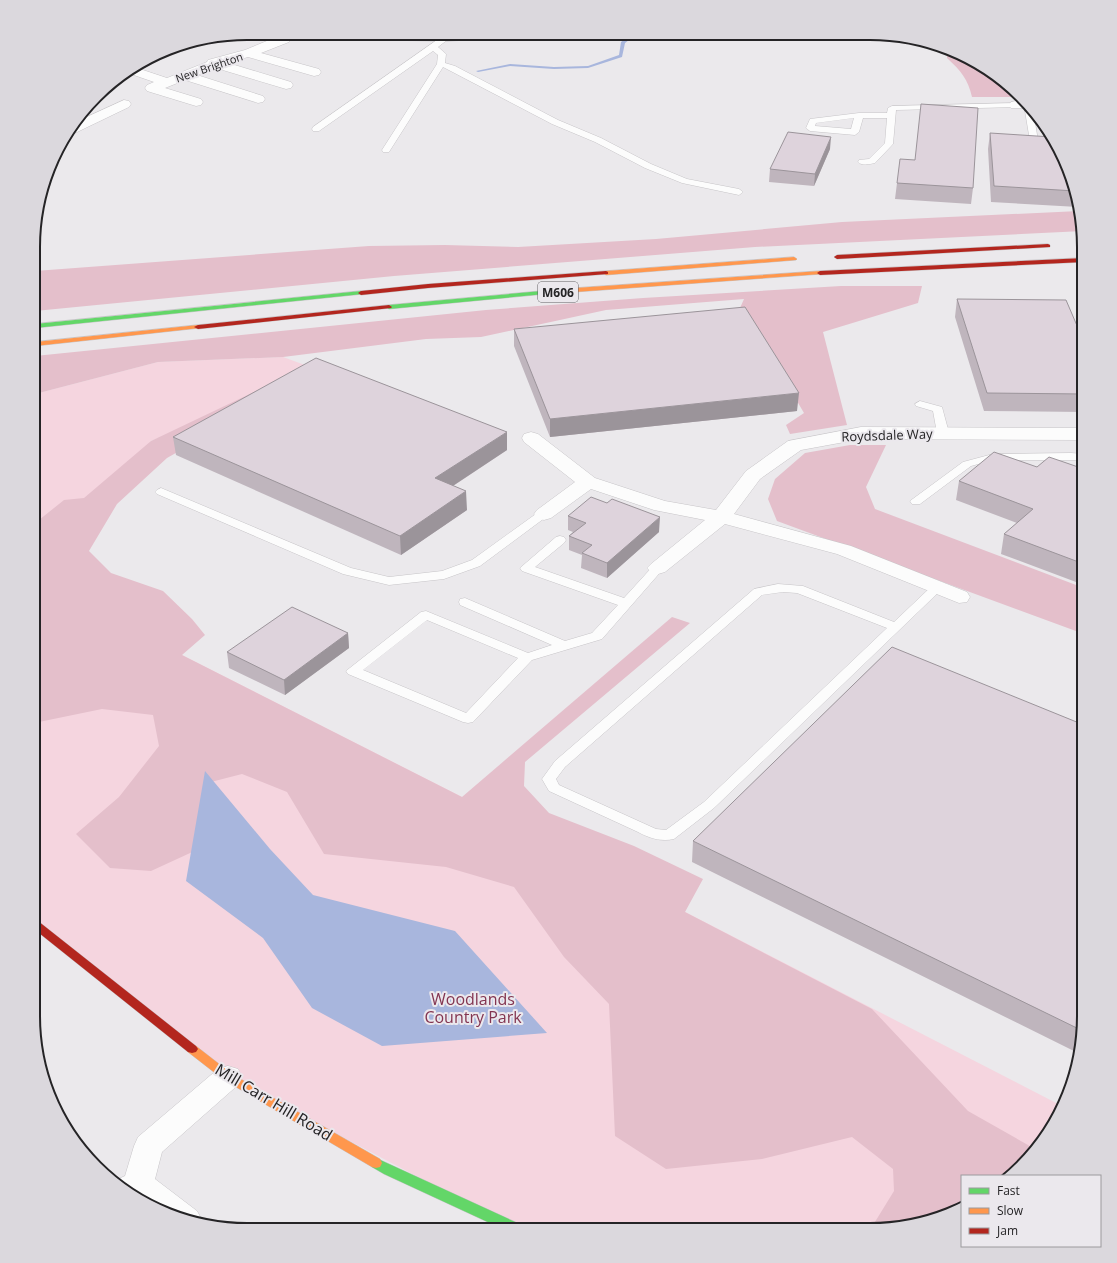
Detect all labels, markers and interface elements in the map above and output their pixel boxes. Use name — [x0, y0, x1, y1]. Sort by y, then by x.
street label: New Brighton — [173, 48, 245, 86]
road number: M606 — [538, 282, 578, 302]
street label: Roydsdale Way — [841, 424, 933, 446]
park label: Woodlands Country Park — [424, 988, 522, 1028]
street label: Mill Carr Hill Road — [211, 1058, 337, 1146]
legend — [961, 1175, 1101, 1247]
text: Fast — [997, 1182, 1020, 1199]
text: Slow — [997, 1202, 1024, 1219]
text: Jam — [996, 1222, 1018, 1239]

